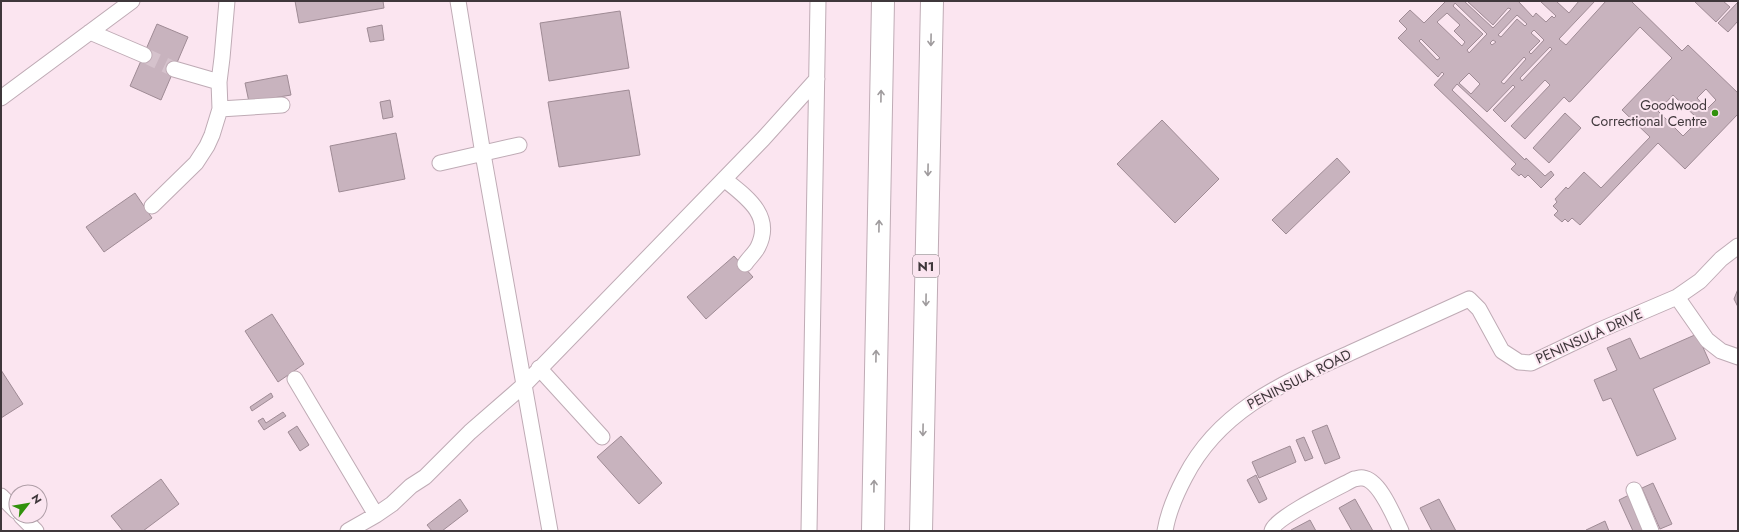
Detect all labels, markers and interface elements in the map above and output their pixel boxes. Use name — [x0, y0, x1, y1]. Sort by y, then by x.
one-way arrow — [927, 33, 935, 46]
one-way arrow — [877, 90, 885, 103]
place label: Goodwood Correctional Centre — [1591, 95, 1707, 131]
marker: Goodwood Correctional Centre — [1710, 108, 1720, 118]
one-way arrow — [924, 163, 932, 176]
one-way arrow — [875, 220, 883, 233]
road number: N1 — [913, 255, 939, 277]
one-way arrow — [922, 293, 930, 306]
street label: PENINSULA DRIVE — [1532, 304, 1646, 368]
street label: PENINSULA ROAD — [1244, 344, 1354, 414]
one-way arrow — [872, 350, 880, 363]
one-way arrow — [919, 423, 927, 436]
one-way arrow — [870, 480, 878, 493]
north arrow — [8, 484, 48, 524]
text: N — [27, 491, 46, 507]

